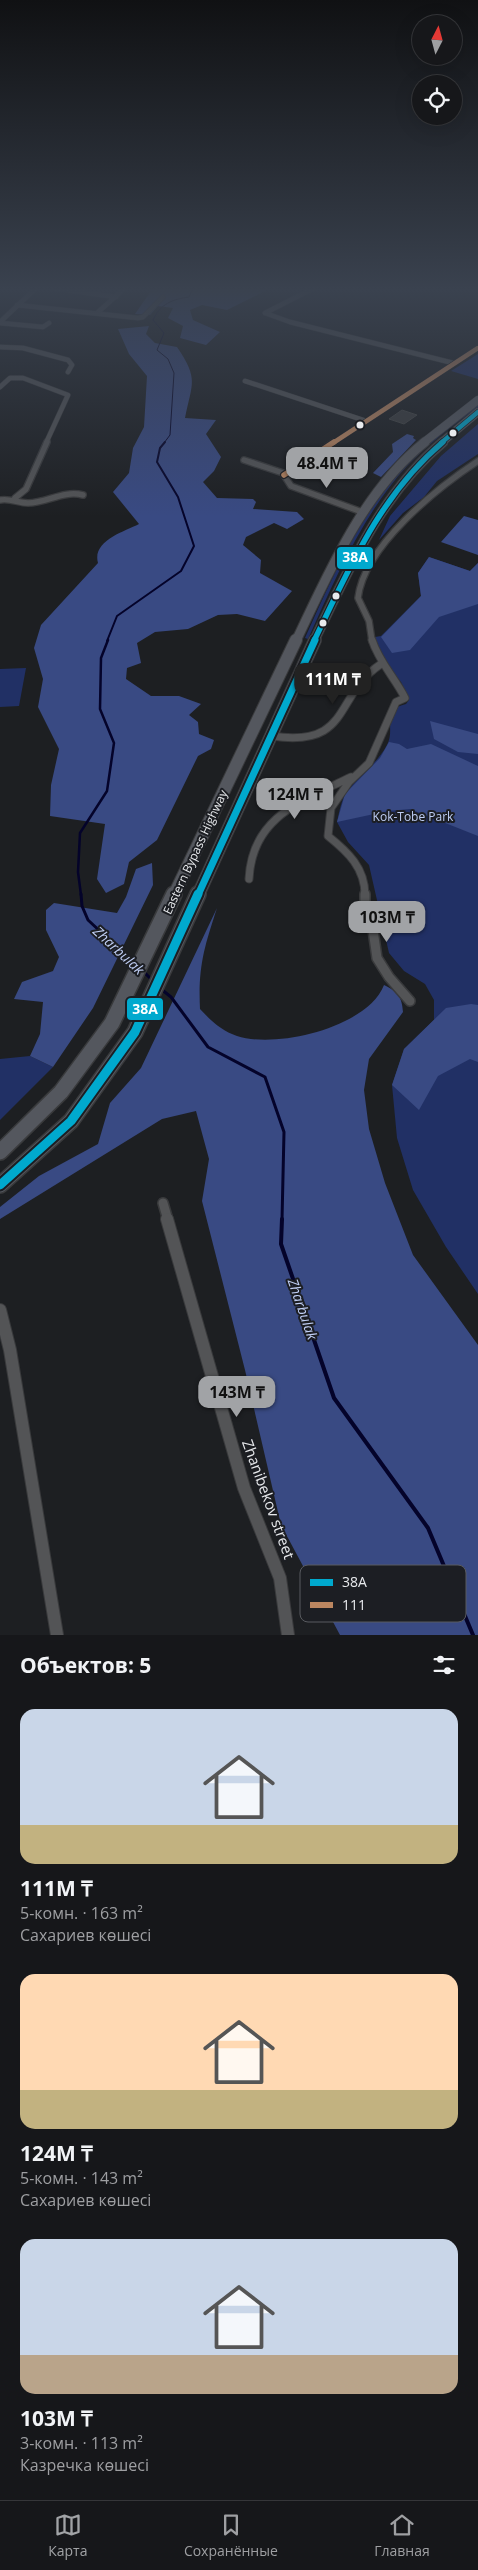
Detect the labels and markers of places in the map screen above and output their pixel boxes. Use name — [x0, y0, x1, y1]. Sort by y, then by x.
unlabelled marker — [355, 420, 365, 430]
unlabelled marker — [448, 428, 458, 438]
pin: 48.4M ₸ — [281, 446, 373, 489]
unlabelled marker — [331, 591, 341, 601]
unlabelled marker — [318, 618, 328, 628]
pin: 111M ₸ — [292, 662, 374, 705]
pin: 124M ₸ — [254, 778, 336, 820]
pin: 103M ₸ — [346, 900, 428, 943]
pin: 143M ₸ — [196, 1376, 278, 1418]

